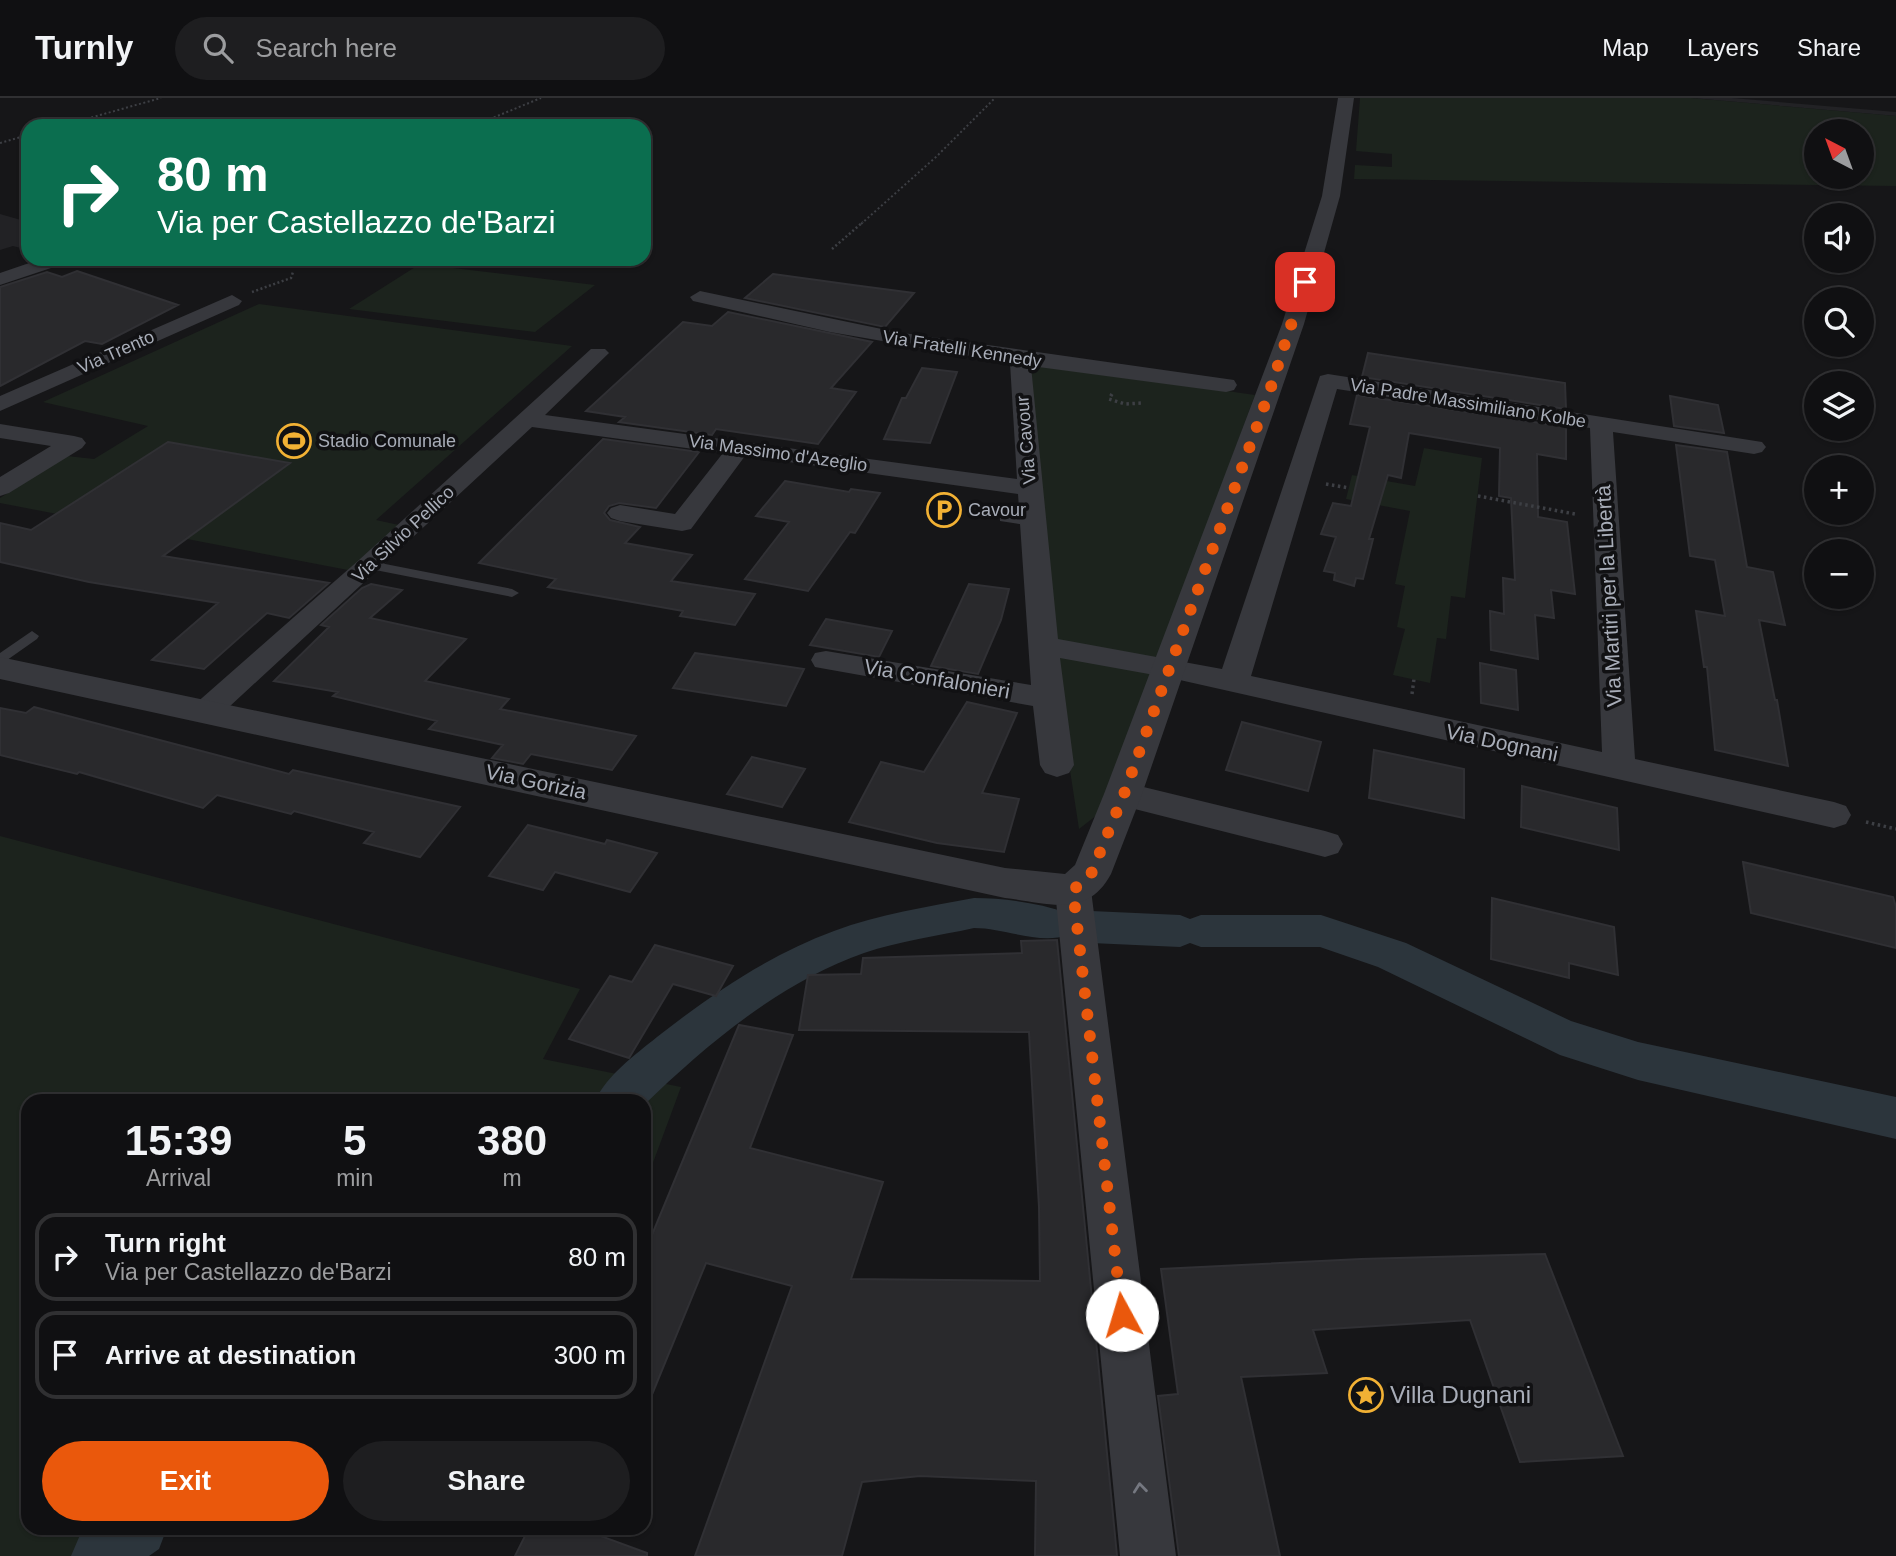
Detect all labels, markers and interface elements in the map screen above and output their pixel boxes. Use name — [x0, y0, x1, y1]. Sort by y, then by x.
search box — [175, 17, 665, 80]
text: Turnly — [35, 29, 133, 66]
icon: search — [199, 29, 237, 67]
text: Search here — [255, 33, 397, 63]
text: Map — [1602, 34, 1649, 61]
text: Layers — [1687, 34, 1759, 61]
text: Share — [1797, 34, 1861, 61]
north arrow — [1804, 119, 1874, 189]
map controls — [1804, 119, 1874, 609]
icon: right — [42, 147, 133, 238]
text: 80 m — [157, 147, 269, 201]
button: sound — [1804, 203, 1874, 273]
text: Via per Castellazzo de'Barzi — [157, 204, 556, 240]
pin — [1275, 252, 1335, 312]
icon: arrive — [1286, 263, 1324, 301]
button: search — [1804, 287, 1874, 357]
street label: Via Trento — [75, 326, 157, 378]
street label: Via Fratelli Kennedy — [881, 327, 1043, 371]
button: layers — [1804, 371, 1874, 441]
street label: Via Padre Massimiliano Kolbe — [1349, 374, 1587, 432]
street label: Via Cavour — [1012, 395, 1040, 485]
sports icon: Stadio Comunale — [275, 422, 313, 460]
place label: Stadio Comunale — [318, 431, 456, 451]
street label: Via Massimo d'Azeglio — [687, 431, 869, 475]
button: + — [1804, 455, 1874, 525]
street label: Via Silvio Pellico — [348, 482, 458, 586]
street label: Via Martiri per la Libertà — [1591, 484, 1626, 708]
parking icon: Cavour — [925, 491, 963, 529]
place label: Cavour — [968, 500, 1026, 520]
button: − — [1804, 539, 1874, 609]
street label: Via Confalonieri — [862, 654, 1012, 703]
street label: Via Dognani — [1444, 719, 1560, 766]
street label: Via Gorizia — [484, 760, 589, 803]
text: 15:39 — [125, 1117, 232, 1164]
text: 5 — [343, 1117, 366, 1164]
text: 380 — [477, 1117, 547, 1164]
text: Arrival — [146, 1165, 211, 1191]
text: min — [336, 1165, 373, 1191]
text: m — [503, 1165, 522, 1191]
text: Turn right — [105, 1228, 226, 1258]
icon: right — [46, 1238, 84, 1276]
text: 80 m — [568, 1242, 626, 1272]
text: Via per Castellazzo de'Barzi — [105, 1259, 392, 1285]
position arrow — [1085, 1278, 1159, 1352]
icon: arrive — [46, 1336, 84, 1374]
text: Arrive at destination — [105, 1340, 356, 1370]
text: 300 m — [554, 1340, 626, 1370]
place icon: Villa Dugnani — [1347, 1376, 1385, 1414]
place label: Villa Dugnani — [1390, 1381, 1531, 1408]
button: Exit — [42, 1441, 329, 1521]
button: Share — [343, 1441, 630, 1521]
one-way arrow — [1133, 1482, 1148, 1494]

